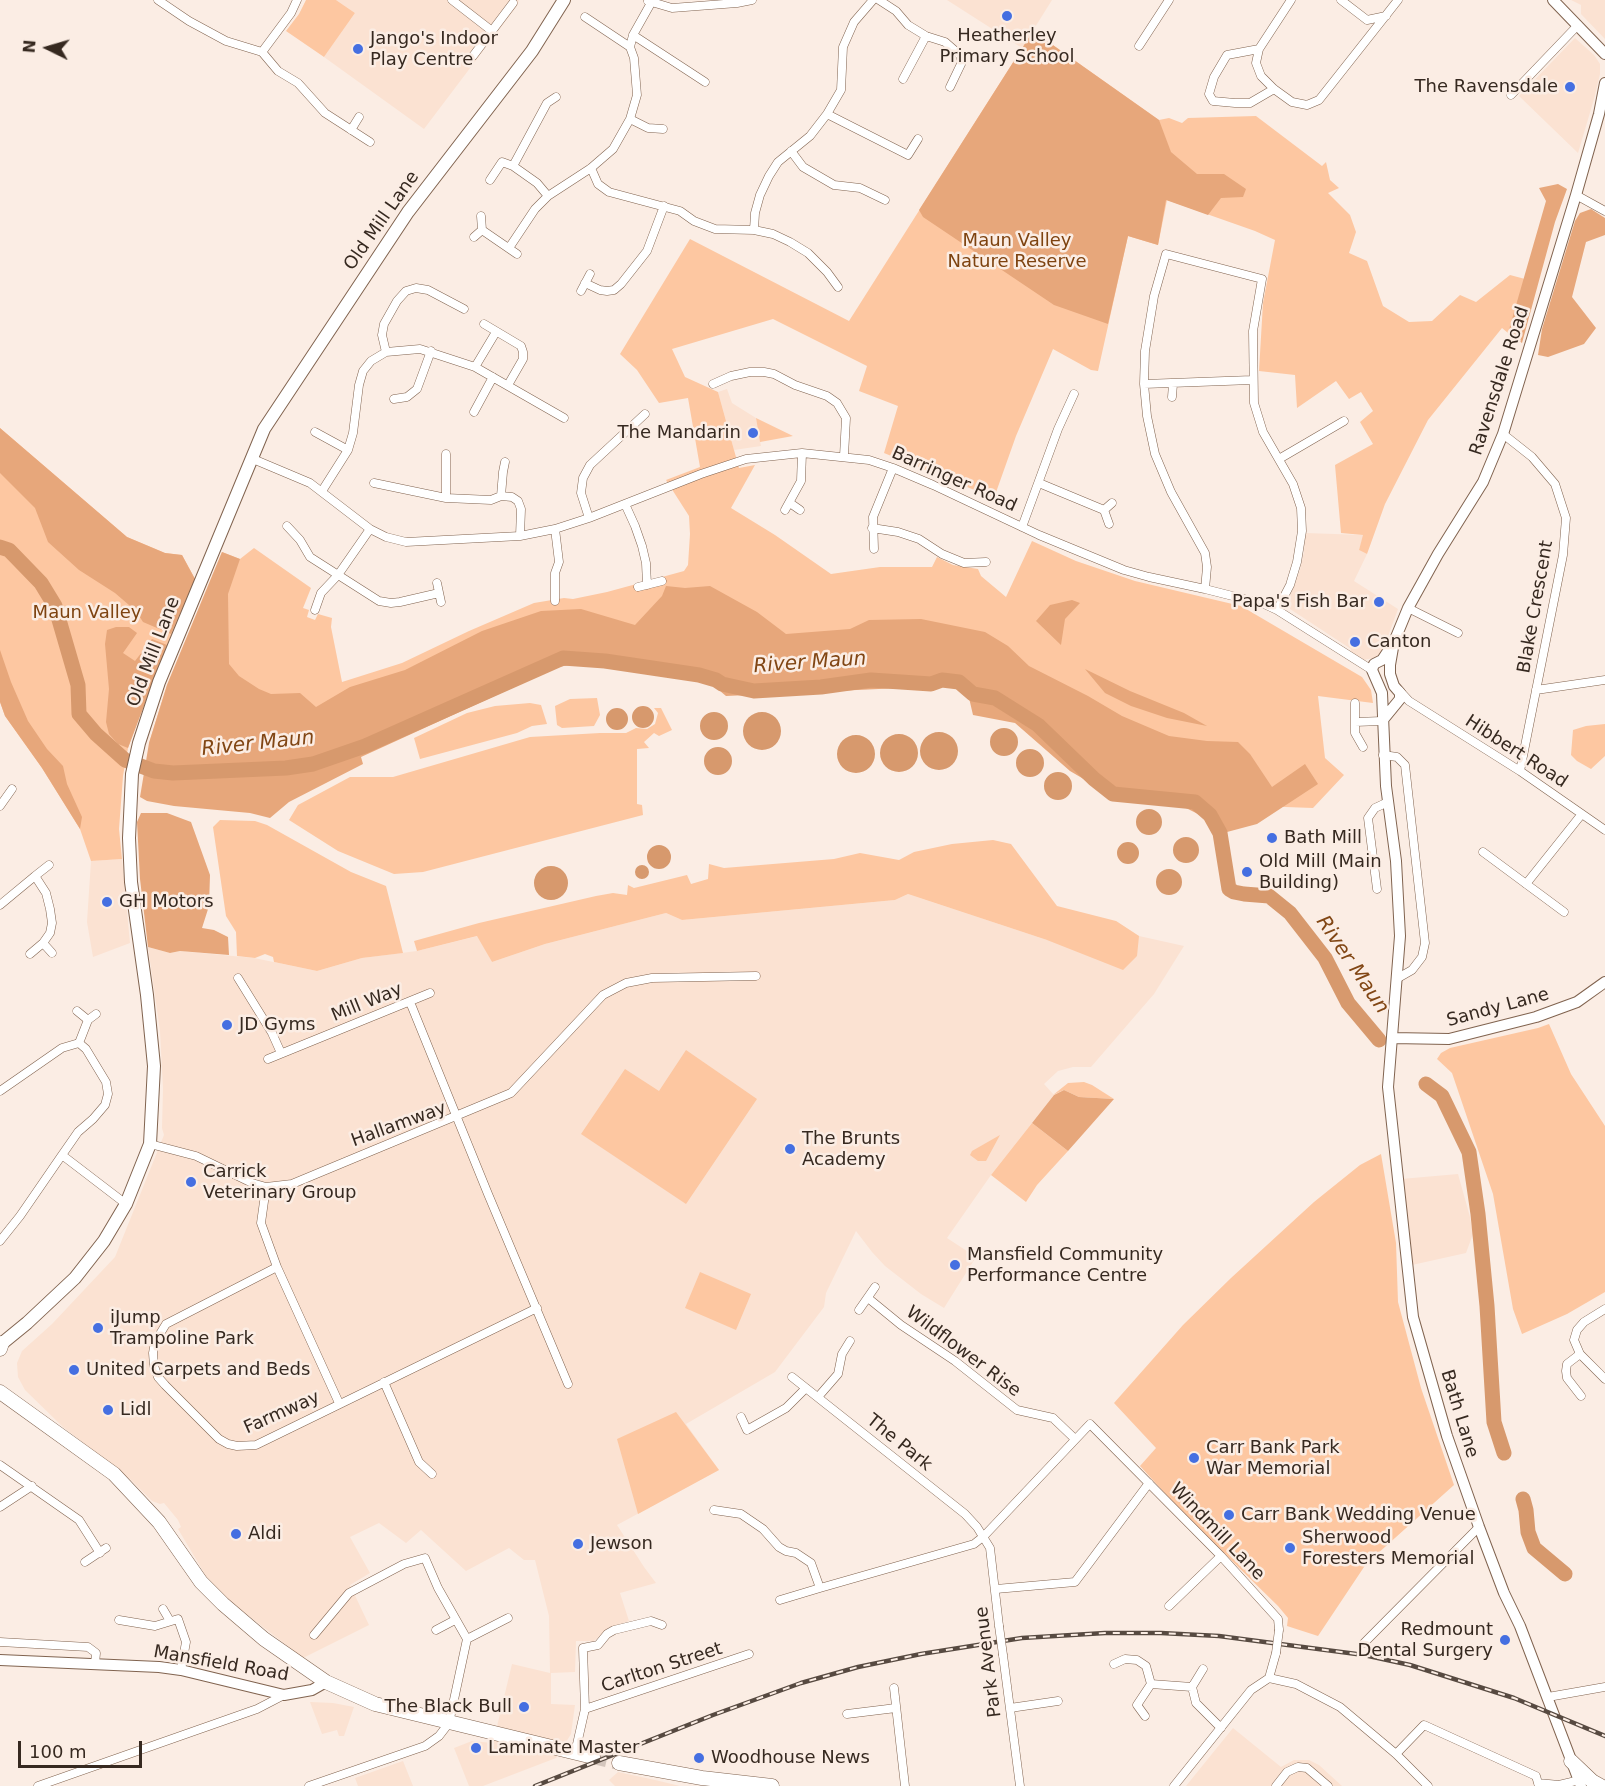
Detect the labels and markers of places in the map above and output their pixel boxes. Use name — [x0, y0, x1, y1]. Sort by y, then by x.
marker: Heatherley Primary School — [1000, 9, 1014, 23]
place label: Heatherley Primary School — [939, 25, 1075, 68]
place label: Jango's Indoor Play Centre — [370, 28, 498, 70]
marker: Jango's Indoor Play Centre — [351, 42, 365, 56]
place label: The Ravensdale — [1415, 76, 1558, 98]
marker: The Ravensdale — [1563, 80, 1577, 94]
place label: The Mandarin — [618, 422, 741, 444]
marker: The Mandarin — [746, 426, 760, 440]
place label: Papa's Fish Bar — [1232, 591, 1367, 613]
marker: Papa's Fish Bar — [1372, 595, 1386, 609]
place label: Canton — [1367, 631, 1431, 653]
marker: Canton — [1348, 635, 1362, 649]
place label: Bath Mill — [1284, 827, 1362, 849]
marker: Bath Mill — [1265, 831, 1279, 845]
place label: Old Mill (Main Building) — [1259, 851, 1382, 894]
marker: Old Mill (Main Building) — [1240, 865, 1254, 879]
place label: GH Motors — [119, 891, 214, 913]
marker: GH Motors — [100, 895, 114, 909]
place label: JD Gyms — [239, 1014, 315, 1036]
marker: JD Gyms — [220, 1018, 234, 1032]
place label: The Brunts Academy — [802, 1128, 900, 1170]
marker: The Brunts Academy — [783, 1142, 797, 1156]
place label: Carrick Veterinary Group — [203, 1161, 357, 1204]
marker: Carrick Veterinary Group — [184, 1175, 198, 1189]
place label: Mansfield Community Performance Centre — [967, 1244, 1163, 1286]
marker: Mansfield Community Performance Centre — [948, 1258, 962, 1272]
place label: iJump Trampoline Park — [110, 1307, 254, 1350]
marker: iJump Trampoline Park — [91, 1321, 105, 1335]
place label: United Carpets and Beds — [86, 1359, 310, 1381]
marker: United Carpets and Beds — [67, 1363, 81, 1377]
place label: Lidl — [120, 1399, 151, 1421]
marker: Lidl — [101, 1403, 115, 1417]
place label: Carr Bank Park War Memorial — [1206, 1437, 1340, 1480]
marker: Carr Bank Park War Memorial — [1187, 1451, 1201, 1465]
place label: Carr Bank Wedding Venue — [1241, 1504, 1476, 1526]
marker: Carr Bank Wedding Venue — [1222, 1508, 1236, 1522]
place label: Aldi — [248, 1523, 282, 1545]
marker: Aldi — [229, 1527, 243, 1541]
place label: Sherwood Foresters Memorial — [1302, 1527, 1474, 1570]
place label: Jewson — [590, 1533, 653, 1555]
marker: Jewson — [571, 1537, 585, 1551]
marker: Sherwood Foresters Memorial — [1283, 1541, 1297, 1555]
place label: Redmount Dental Surgery — [1357, 1619, 1493, 1662]
marker: Redmount Dental Surgery — [1498, 1633, 1512, 1647]
place label: The Black Bull — [385, 1696, 512, 1718]
marker: The Black Bull — [517, 1700, 531, 1714]
place label: Laminate Master — [488, 1737, 639, 1759]
marker: Laminate Master — [469, 1741, 483, 1755]
place label: Woodhouse News — [711, 1747, 870, 1769]
marker: Woodhouse News — [692, 1751, 706, 1765]

